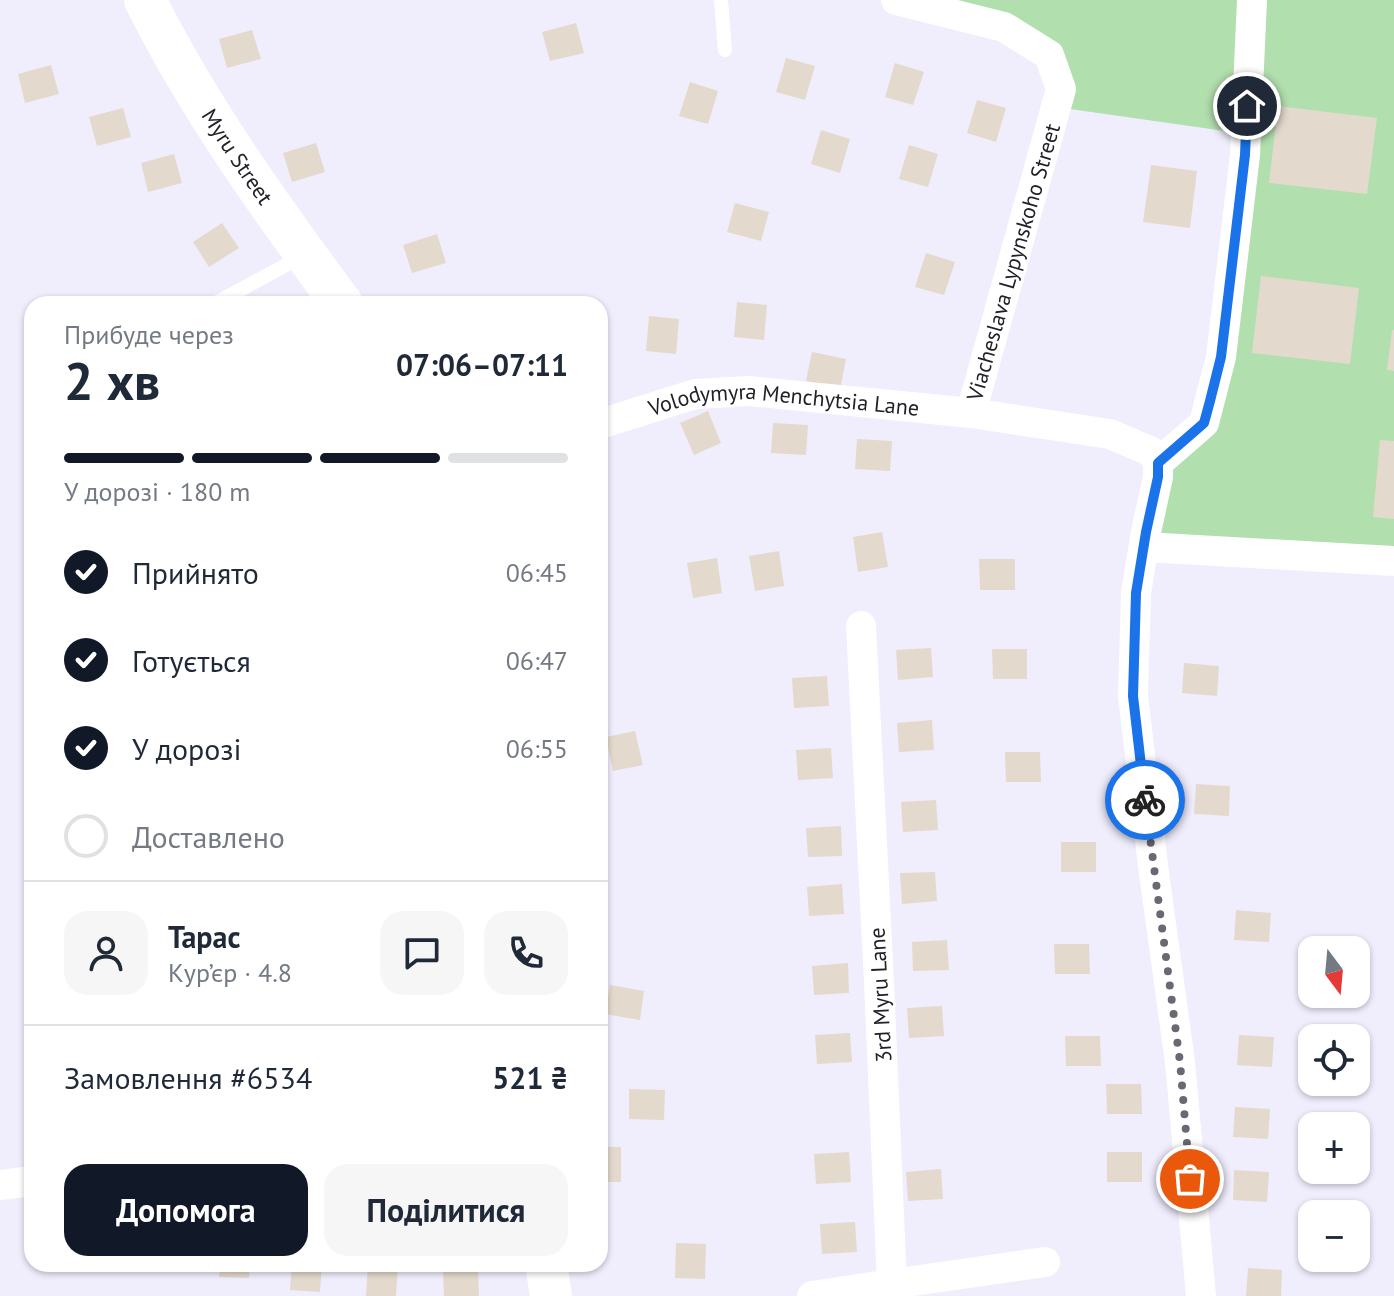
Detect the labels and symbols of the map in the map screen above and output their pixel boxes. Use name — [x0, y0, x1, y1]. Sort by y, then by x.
pin — [1213, 72, 1281, 140]
street label: Myru Street — [196, 103, 280, 210]
street label: Viacheslava Lypynskoho Street — [960, 120, 1066, 405]
street label: Volodymyra Menchytsia Lane — [644, 377, 920, 422]
courier — [1105, 760, 1185, 840]
street label: 3rd Myru Lane — [862, 927, 898, 1063]
north arrow — [1298, 936, 1370, 1008]
pin — [1156, 1145, 1224, 1213]

